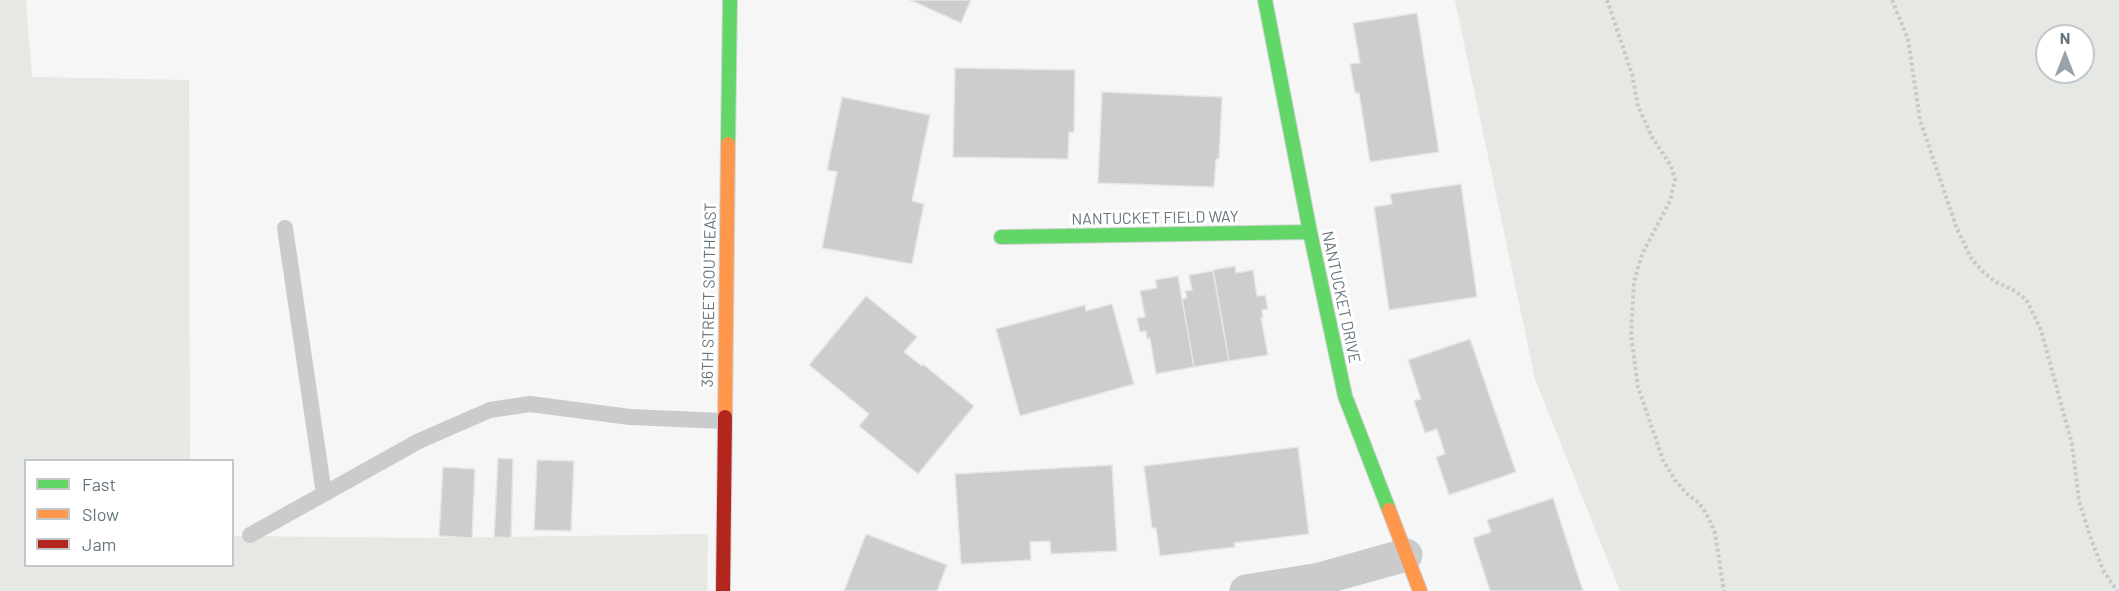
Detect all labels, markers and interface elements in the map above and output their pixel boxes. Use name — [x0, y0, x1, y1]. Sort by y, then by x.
north arrow — [2035, 24, 2095, 84]
text: N — [2060, 28, 2070, 47]
street label: 36TH STREET SOUTHEAST — [698, 202, 720, 388]
street label: NANTUCKET FIELD WAY — [1071, 207, 1239, 229]
street label: NANTUCKET DRIVE — [1318, 229, 1364, 365]
legend — [24, 459, 234, 567]
text: Fast — [82, 473, 116, 495]
text: Slow — [82, 503, 119, 525]
text: Jam — [82, 533, 116, 555]

